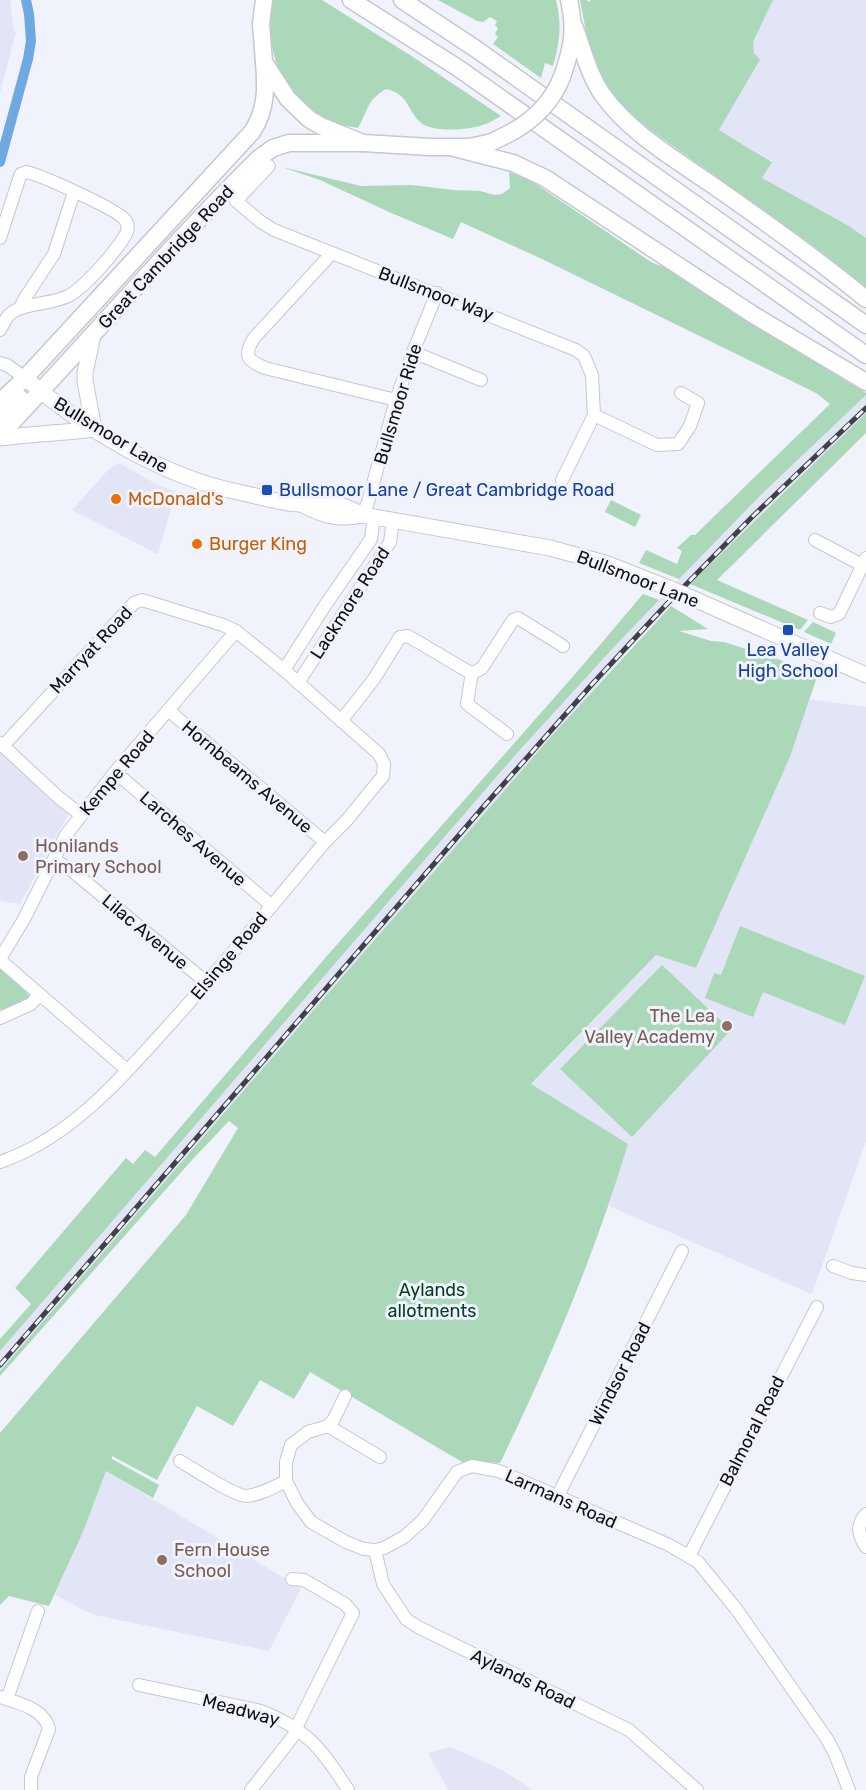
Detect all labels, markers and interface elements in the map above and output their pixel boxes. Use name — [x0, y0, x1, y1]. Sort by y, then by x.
street label: Great Cambridge Road — [94, 180, 238, 334]
street label: Bullsmoor Way — [375, 262, 497, 326]
street label: Bullsmoor Ride — [369, 341, 427, 467]
street label: Bullsmoor Lane — [50, 392, 172, 478]
place label: Bullsmoor Lane / Great Cambridge Road — [279, 479, 615, 501]
marker: Bullsmoor Lane / Great Cambridge Road — [260, 483, 274, 497]
place label: McDonald's — [128, 488, 224, 510]
marker: McDonald's — [109, 492, 123, 506]
place label: Burger King — [209, 533, 307, 555]
marker: Burger King — [190, 537, 204, 551]
street label: Lackmore Road — [306, 543, 394, 663]
street label: Bullsmoor Lane — [574, 546, 702, 612]
street label: Marryat Road — [45, 602, 137, 698]
marker: Lea Valley High School — [781, 623, 795, 637]
place label: Lea Valley High School — [738, 639, 838, 682]
street label: Hornbeams Avenue — [177, 716, 317, 838]
street label: Kempe Road — [75, 726, 159, 820]
street label: Larches Avenue — [135, 787, 251, 891]
place label: Honilands Primary School — [35, 835, 162, 878]
marker: Honilands Primary School — [16, 849, 30, 863]
street label: Lilac Avenue — [97, 890, 193, 974]
street label: Elsinge Road — [186, 908, 272, 1004]
place label: The Lea Valley Academy — [584, 1005, 715, 1048]
marker: The Lea Valley Academy — [720, 1019, 734, 1033]
park label: Aylands allotments — [387, 1279, 477, 1322]
street label: Windsor Road — [584, 1318, 656, 1430]
street label: Balmoral Road — [715, 1372, 789, 1490]
street label: Larmans Road — [502, 1465, 620, 1533]
place label: Fern House School — [174, 1539, 270, 1582]
marker: Fern House School — [155, 1553, 169, 1567]
street label: Aylands Road — [467, 1644, 579, 1714]
street label: Meadway — [200, 1689, 282, 1731]

